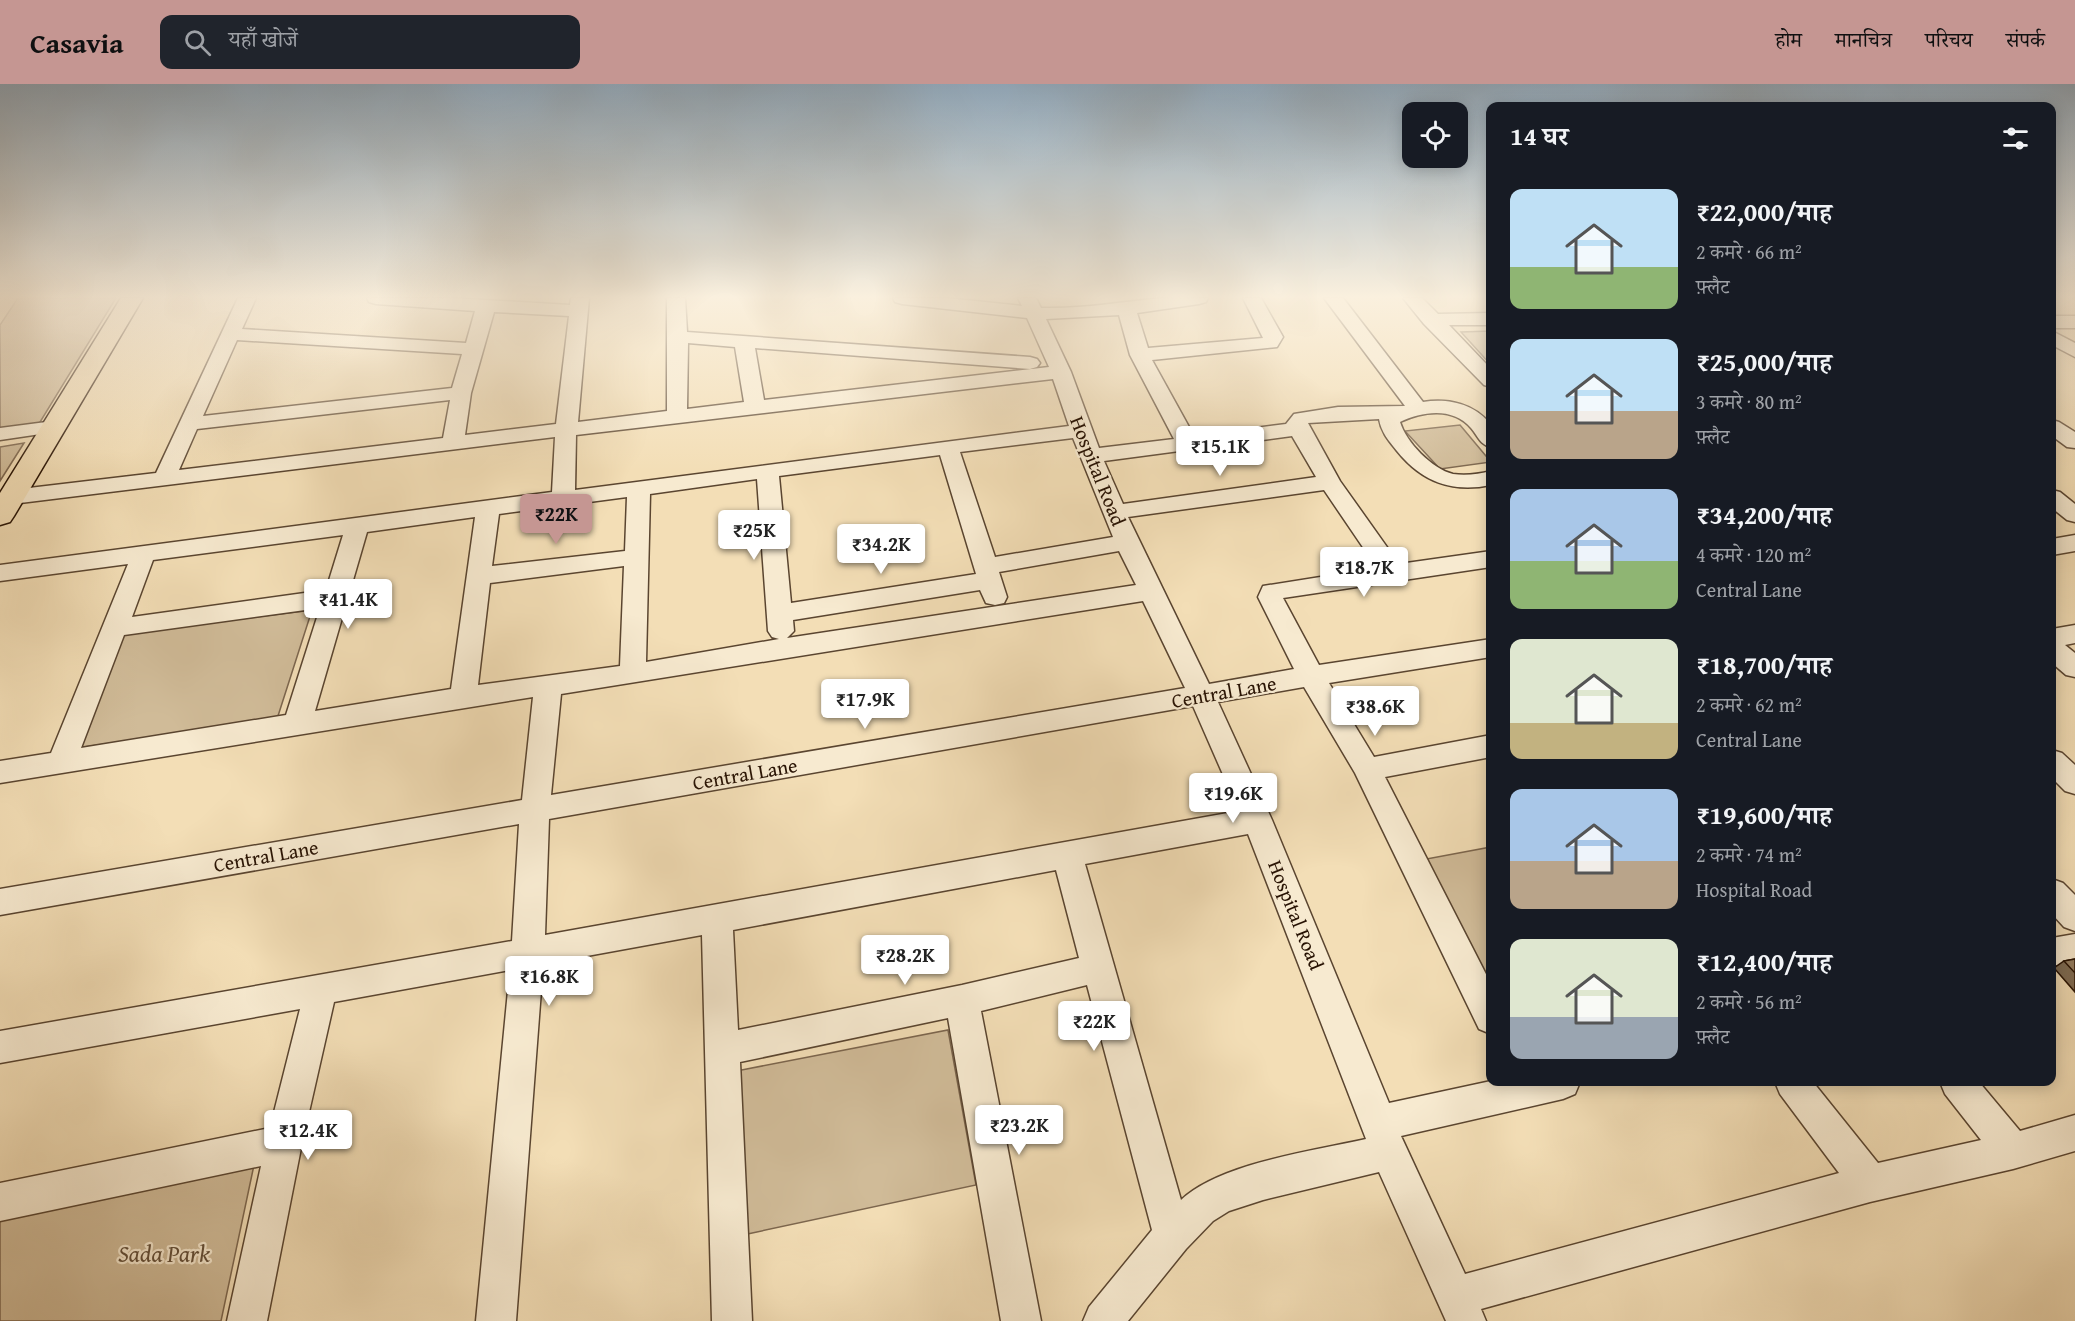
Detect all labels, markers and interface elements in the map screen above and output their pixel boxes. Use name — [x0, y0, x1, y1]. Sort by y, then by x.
search box — [160, 15, 580, 69]
text: Casavia — [30, 22, 124, 63]
text: यहाँ खोजें — [229, 23, 298, 55]
text: होम — [1775, 24, 1802, 55]
text: मानचित्र — [1835, 24, 1892, 55]
text: परिचय — [1925, 24, 1973, 55]
text: संपर्क — [2006, 24, 2045, 55]
icon: search — [181, 26, 214, 59]
map controls — [1402, 102, 1468, 168]
button: locate — [1402, 102, 1468, 168]
text: 14 घर — [1510, 116, 1568, 155]
icon: filters — [1999, 122, 2032, 155]
text: ₹22,000/माह — [1696, 192, 1832, 231]
icon: home — [1558, 213, 1630, 285]
text: 2 कमरे · 66 m² — [1696, 237, 1802, 266]
text: फ़्लैट — [1696, 272, 1729, 301]
text: ₹25,000/माह — [1696, 342, 1832, 381]
icon: home — [1558, 363, 1630, 435]
text: 3 कमरे · 80 m² — [1696, 387, 1802, 416]
street label: Hospital Road — [1063, 412, 1134, 530]
text: फ़्लैट — [1696, 422, 1729, 451]
pin: ₹15.1K — [1171, 426, 1269, 477]
text: ₹15.1K — [1190, 431, 1250, 460]
pin: ₹22K — [520, 494, 592, 545]
text: ₹34,200/माह — [1696, 495, 1832, 534]
text: ₹22K — [534, 499, 578, 528]
pin: ₹25K — [718, 510, 790, 561]
icon: home — [1558, 513, 1630, 585]
text: ₹25K — [732, 515, 776, 544]
pin: ₹34.2K — [832, 524, 930, 575]
text: ₹34.2K — [851, 529, 911, 558]
text: 4 कमरे · 120 m² — [1696, 540, 1811, 569]
pin: ₹18.7K — [1315, 547, 1413, 598]
text: ₹18.7K — [1334, 552, 1394, 581]
text: Central Lane — [1696, 575, 1802, 604]
pin: ₹41.4K — [299, 579, 397, 630]
text: ₹41.4K — [318, 584, 378, 613]
text: ₹18,700/माह — [1696, 645, 1832, 684]
icon: home — [1558, 663, 1630, 735]
street label: Central Lane — [1169, 668, 1279, 715]
pin: ₹17.9K — [816, 679, 914, 730]
text: ₹17.9K — [835, 684, 895, 713]
pin: ₹38.6K — [1326, 686, 1424, 737]
text: 2 कमरे · 62 m² — [1696, 690, 1802, 719]
text: ₹38.6K — [1345, 691, 1405, 720]
text: Central Lane — [1696, 725, 1802, 754]
street label: Central Lane — [690, 750, 800, 797]
pin: ₹19.6K — [1184, 773, 1282, 824]
text: ₹19.6K — [1203, 778, 1263, 807]
text: ₹19,600/माह — [1696, 795, 1832, 834]
icon: home — [1558, 813, 1630, 885]
street label: Central Lane — [211, 832, 321, 879]
text: 2 कमरे · 74 m² — [1696, 840, 1802, 869]
street label: Hospital Road — [1261, 856, 1332, 974]
text: Hospital Road — [1696, 875, 1812, 904]
pin: ₹28.2K — [856, 935, 954, 986]
text: ₹28.2K — [875, 940, 935, 969]
text: ₹12,400/माह — [1696, 942, 1832, 981]
pin: ₹16.8K — [500, 956, 598, 1007]
text: ₹16.8K — [519, 961, 579, 990]
icon: home — [1558, 963, 1630, 1035]
text: 2 कमरे · 56 m² — [1696, 987, 1802, 1016]
pin: ₹22K — [1058, 1001, 1130, 1052]
text: ₹22K — [1072, 1006, 1116, 1035]
text: फ़्लैट — [1696, 1022, 1729, 1051]
pin: ₹23.2K — [970, 1105, 1068, 1156]
pin: ₹12.4K — [259, 1110, 357, 1161]
text: ₹23.2K — [989, 1110, 1049, 1139]
text: ₹12.4K — [278, 1115, 338, 1144]
park label: Sada Park — [118, 1236, 210, 1271]

